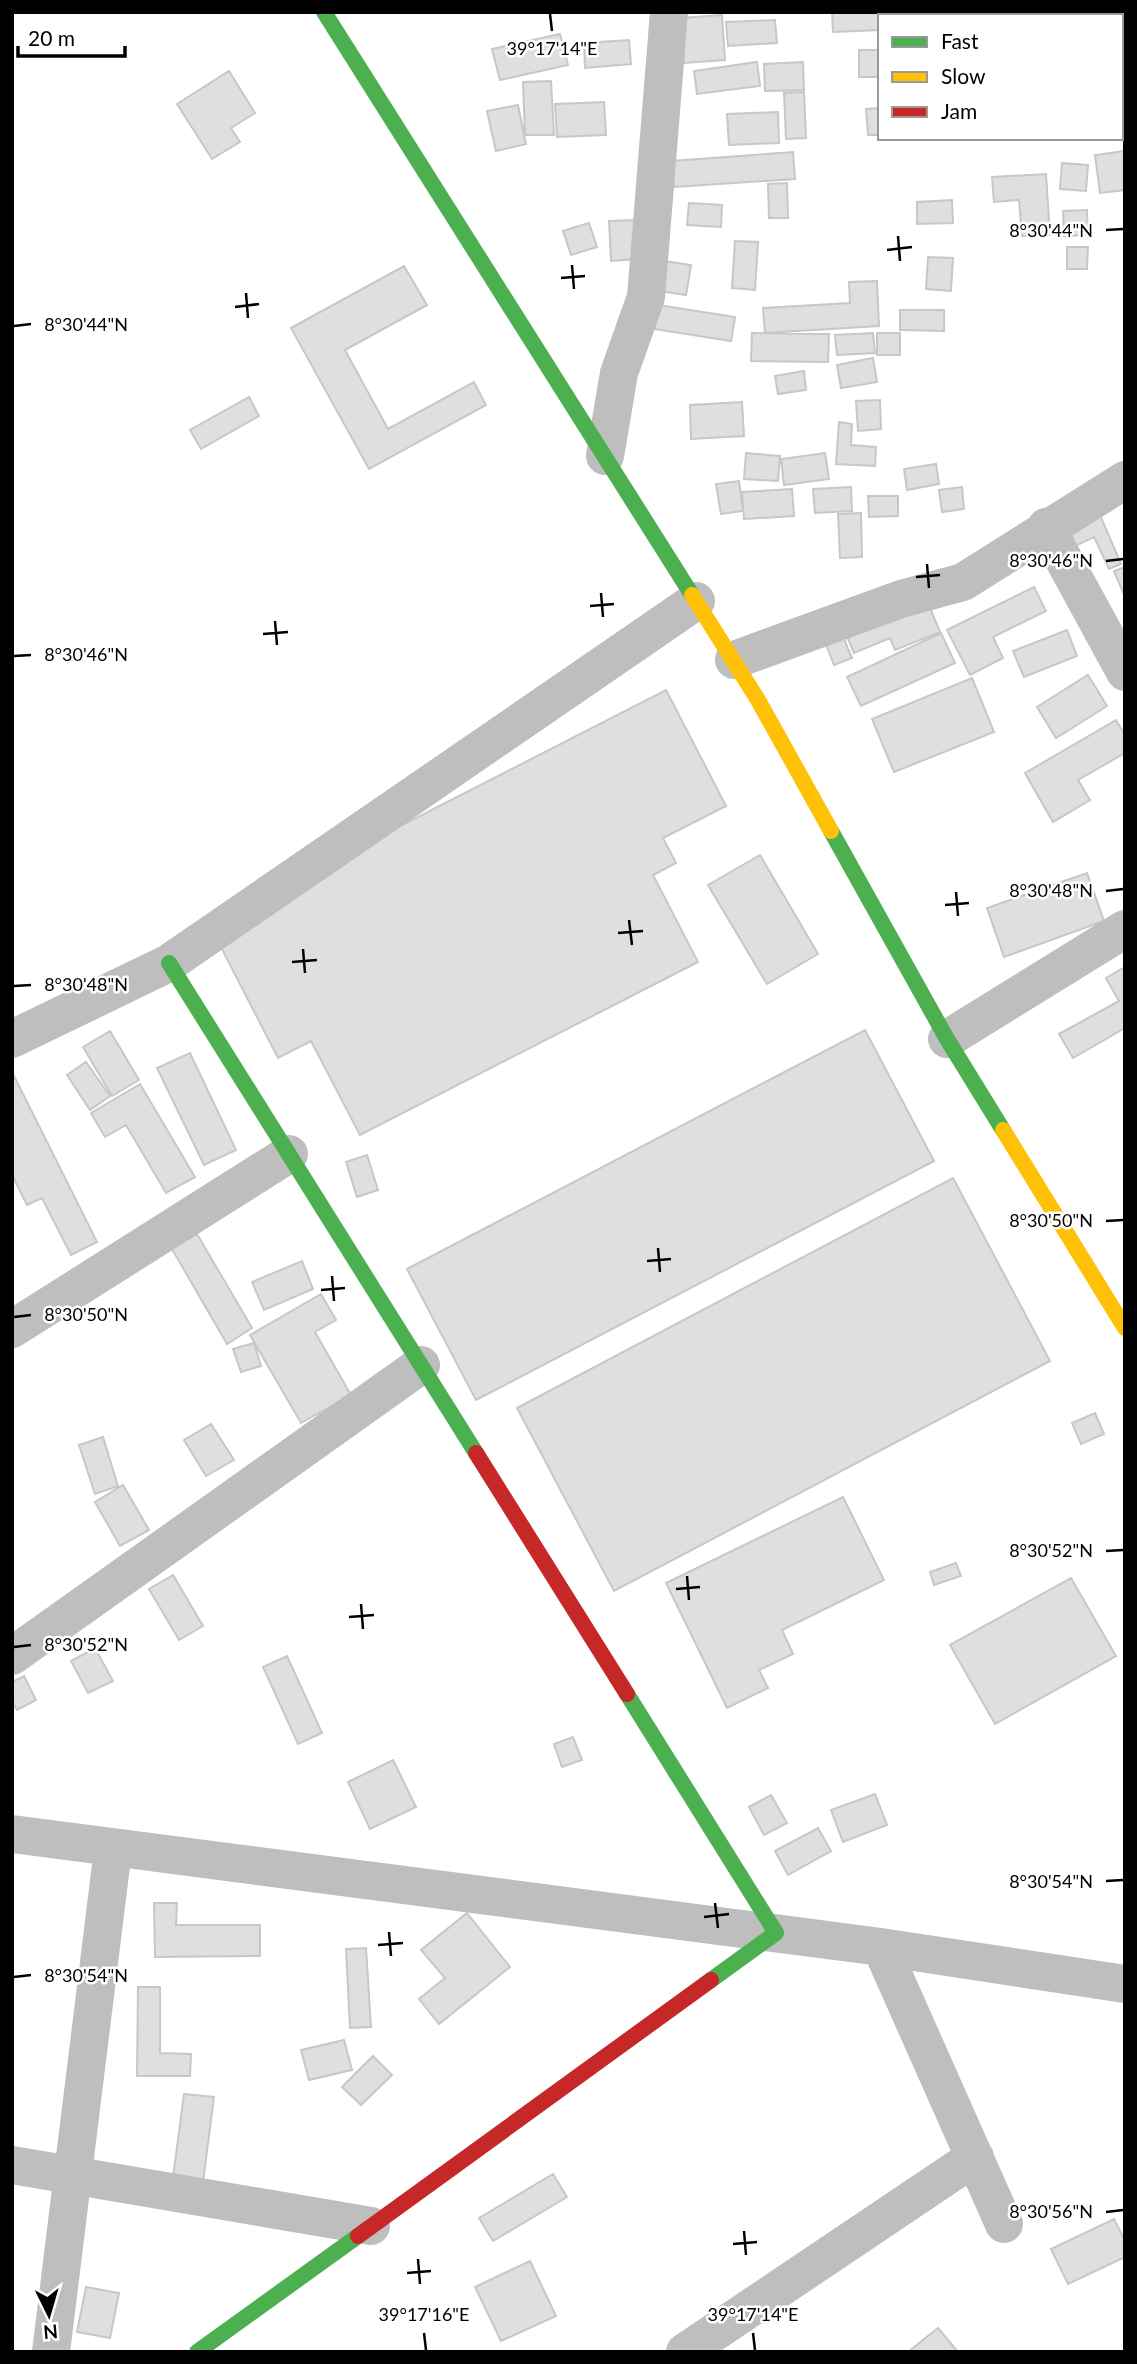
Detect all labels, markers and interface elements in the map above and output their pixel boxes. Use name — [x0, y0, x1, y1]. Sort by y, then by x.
scale bar — [18, 14, 124, 58]
legend — [878, 14, 1123, 140]
text: 20 m — [28, 25, 75, 50]
text: Fast — [941, 28, 979, 53]
text: 39°17'14"E — [507, 37, 597, 59]
text: Slow — [941, 63, 986, 88]
text: Jam — [941, 98, 977, 123]
text: 8°30'44"N — [1009, 219, 1093, 241]
text: 8°30'44"N — [44, 313, 128, 335]
text: 8°30'46"N — [1009, 549, 1093, 571]
text: 8°30'46"N — [44, 643, 128, 665]
text: 8°30'48"N — [1009, 879, 1093, 901]
text: 8°30'48"N — [44, 973, 128, 995]
text: 8°30'50"N — [1009, 1209, 1093, 1231]
text: 8°30'50"N — [44, 1303, 128, 1325]
text: 8°30'52"N — [1009, 1539, 1093, 1561]
text: 8°30'52"N — [44, 1633, 128, 1655]
text: 8°30'54"N — [1009, 1870, 1093, 1892]
text: 8°30'54"N — [44, 1964, 128, 1986]
text: 8°30'56"N — [1009, 2200, 1093, 2222]
north arrow — [14, 2280, 84, 2350]
text: 39°17'16"E — [379, 2303, 469, 2325]
text: 39°17'14"E — [708, 2303, 798, 2325]
text: N — [42, 2320, 59, 2345]

